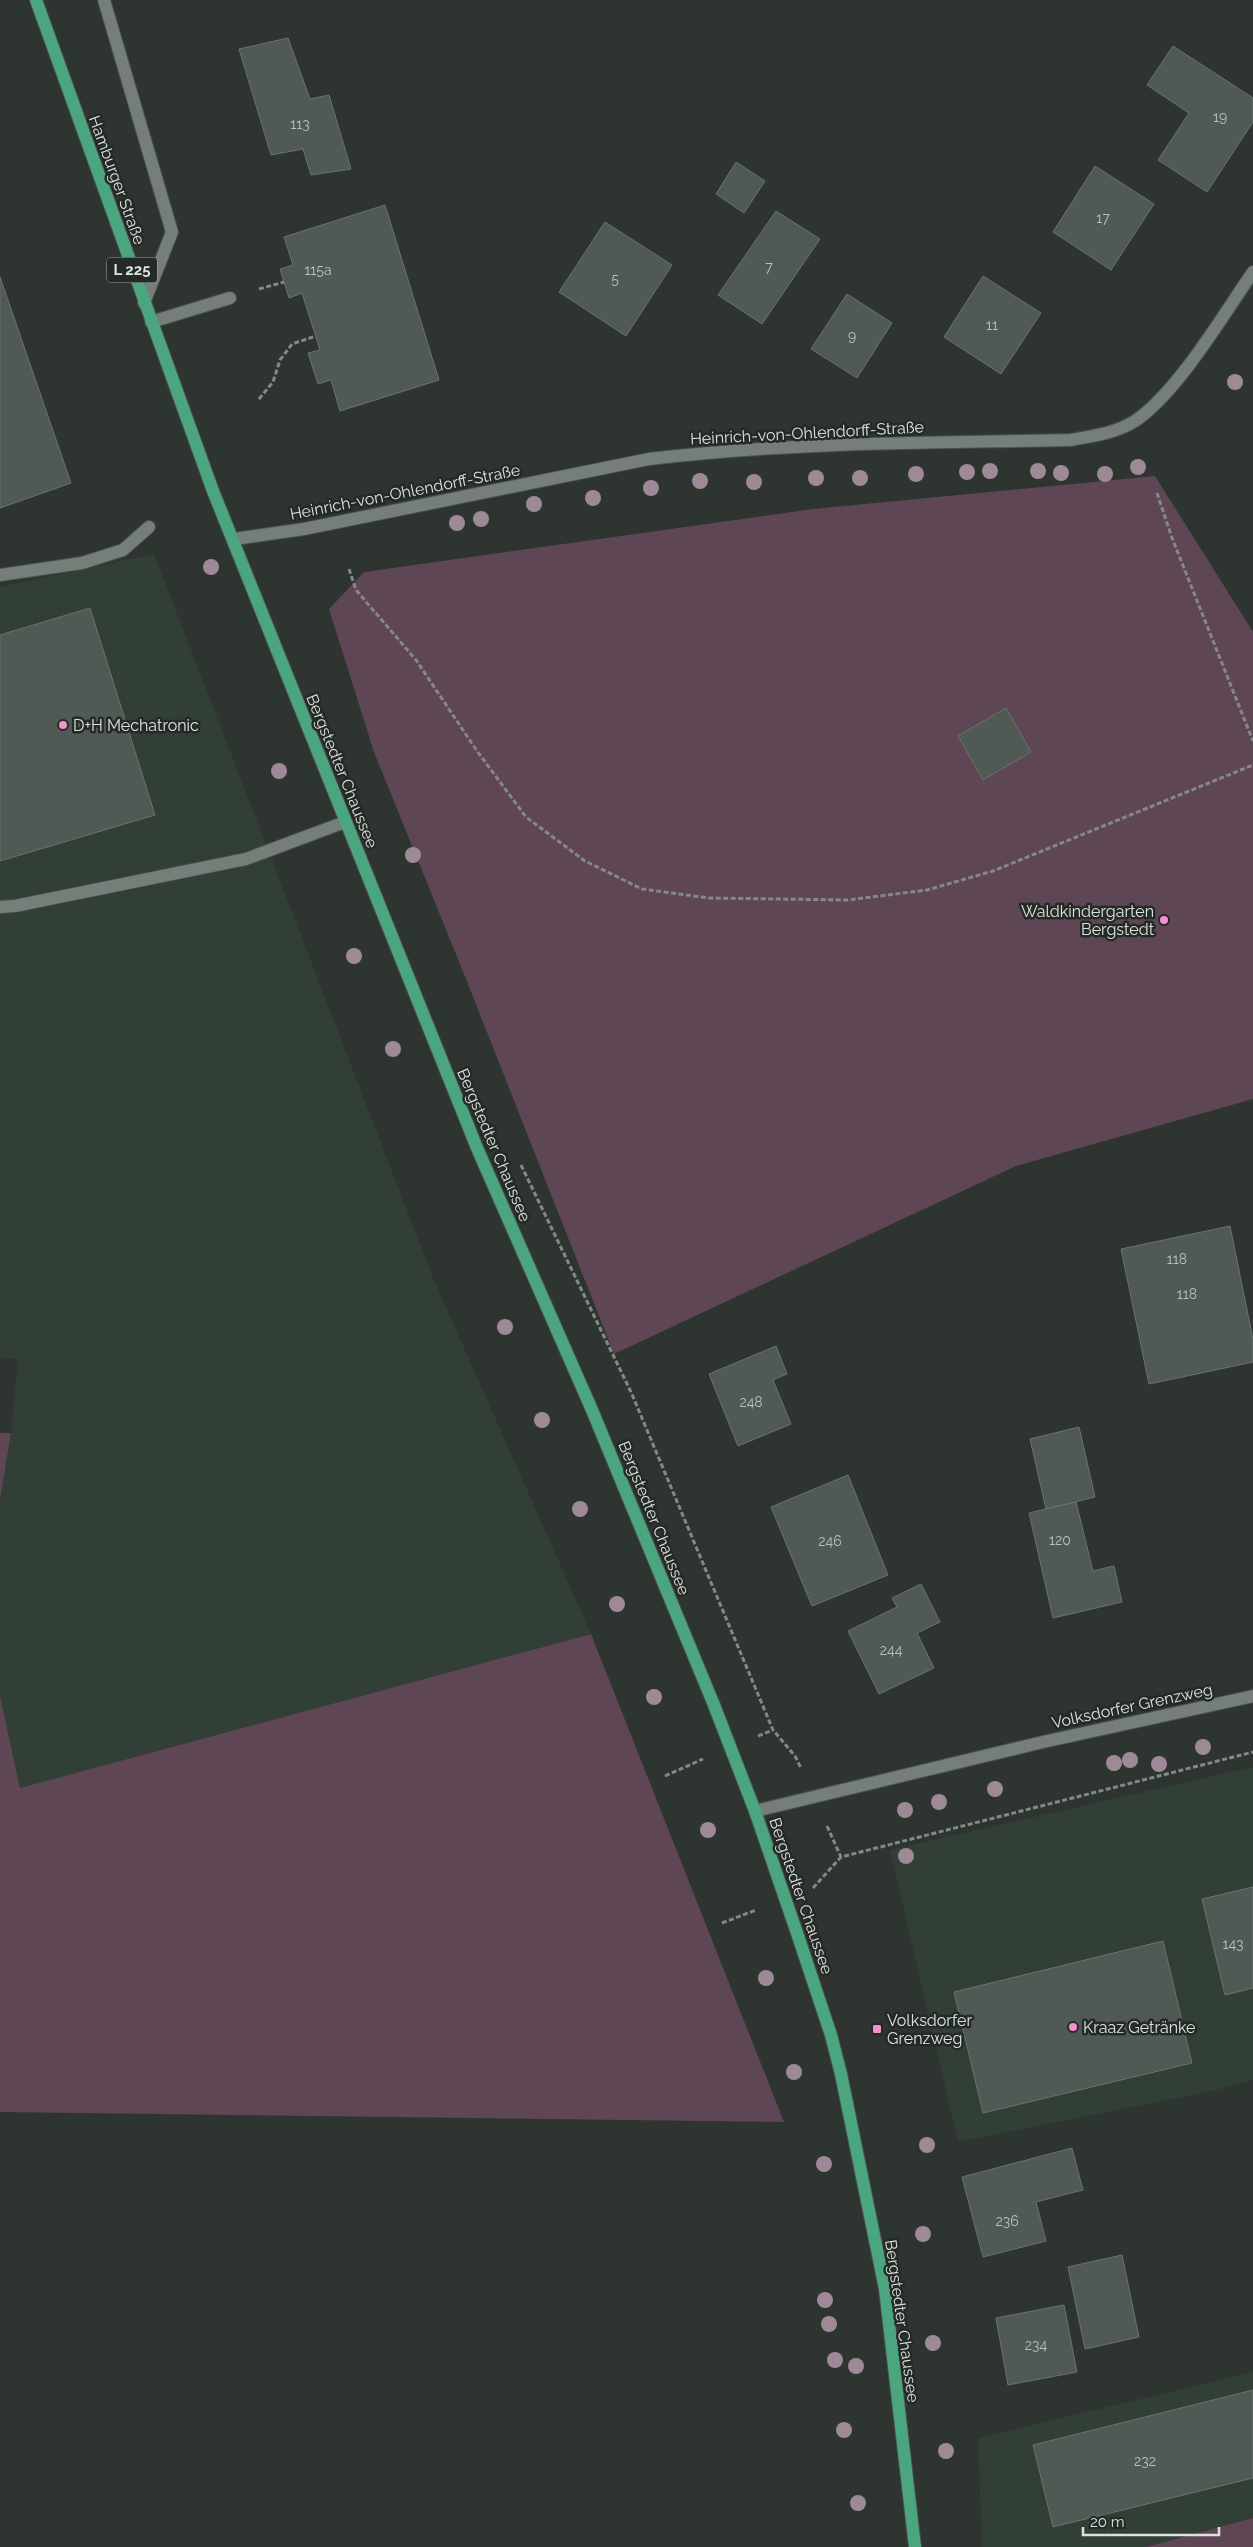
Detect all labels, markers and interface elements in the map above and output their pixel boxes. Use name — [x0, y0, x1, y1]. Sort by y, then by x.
house number: 19 — [1213, 109, 1227, 125]
street label: Hamburger Straße — [85, 113, 149, 247]
house number: 113 — [290, 116, 310, 132]
house number: 17 — [1096, 210, 1110, 226]
road number: L 225 — [107, 258, 157, 282]
house number: 7 — [765, 259, 773, 275]
house number: 115a — [304, 262, 332, 278]
house number: 5 — [611, 271, 619, 287]
house number: 11 — [986, 317, 998, 333]
house number: 9 — [848, 328, 856, 344]
street label: Heinrich-von-Ohlendorff-Straße — [690, 417, 924, 449]
street label: Heinrich-von-Ohlendorff-Straße — [288, 460, 522, 524]
street label: Bergstedter Chaussee — [302, 691, 382, 851]
place label: D+H Mechatronic — [73, 716, 199, 735]
marker: D+H Mechatronic — [57, 719, 69, 731]
place label: Waldkindergarten Bergstedt — [1021, 902, 1155, 939]
marker: Waldkindergarten Bergstedt — [1158, 914, 1170, 926]
street label: Bergstedter Chaussee — [453, 1066, 535, 1224]
house number: 118 — [1167, 1251, 1187, 1267]
house number: 118 — [1177, 1286, 1197, 1302]
house number: 248 — [739, 1394, 763, 1410]
street label: Bergstedter Chaussee — [614, 1438, 694, 1598]
house number: 120 — [1049, 1532, 1071, 1548]
house number: 246 — [818, 1533, 842, 1549]
house number: 244 — [880, 1642, 903, 1658]
street label: Volksdorfer Grenzweg — [1050, 1680, 1214, 1732]
street label: Bergstedter Chaussee — [765, 1815, 837, 1977]
house number: 143 — [1222, 1936, 1244, 1952]
place label: Volksdorfer Grenzweg — [887, 2011, 972, 2048]
place label: Kraaz Getränke — [1083, 2018, 1195, 2037]
marker: Kraaz Getränke — [1067, 2021, 1079, 2033]
marker: Volksdorfer Grenzweg — [871, 2023, 883, 2035]
house number: 236 — [995, 2213, 1019, 2229]
street label: Bergstedter Chaussee — [881, 2238, 923, 2404]
house number: 234 — [1025, 2337, 1048, 2353]
house number: 232 — [1134, 2453, 1156, 2469]
scale bar — [1083, 2504, 1219, 2536]
text: 20 m — [1090, 2513, 1125, 2531]

